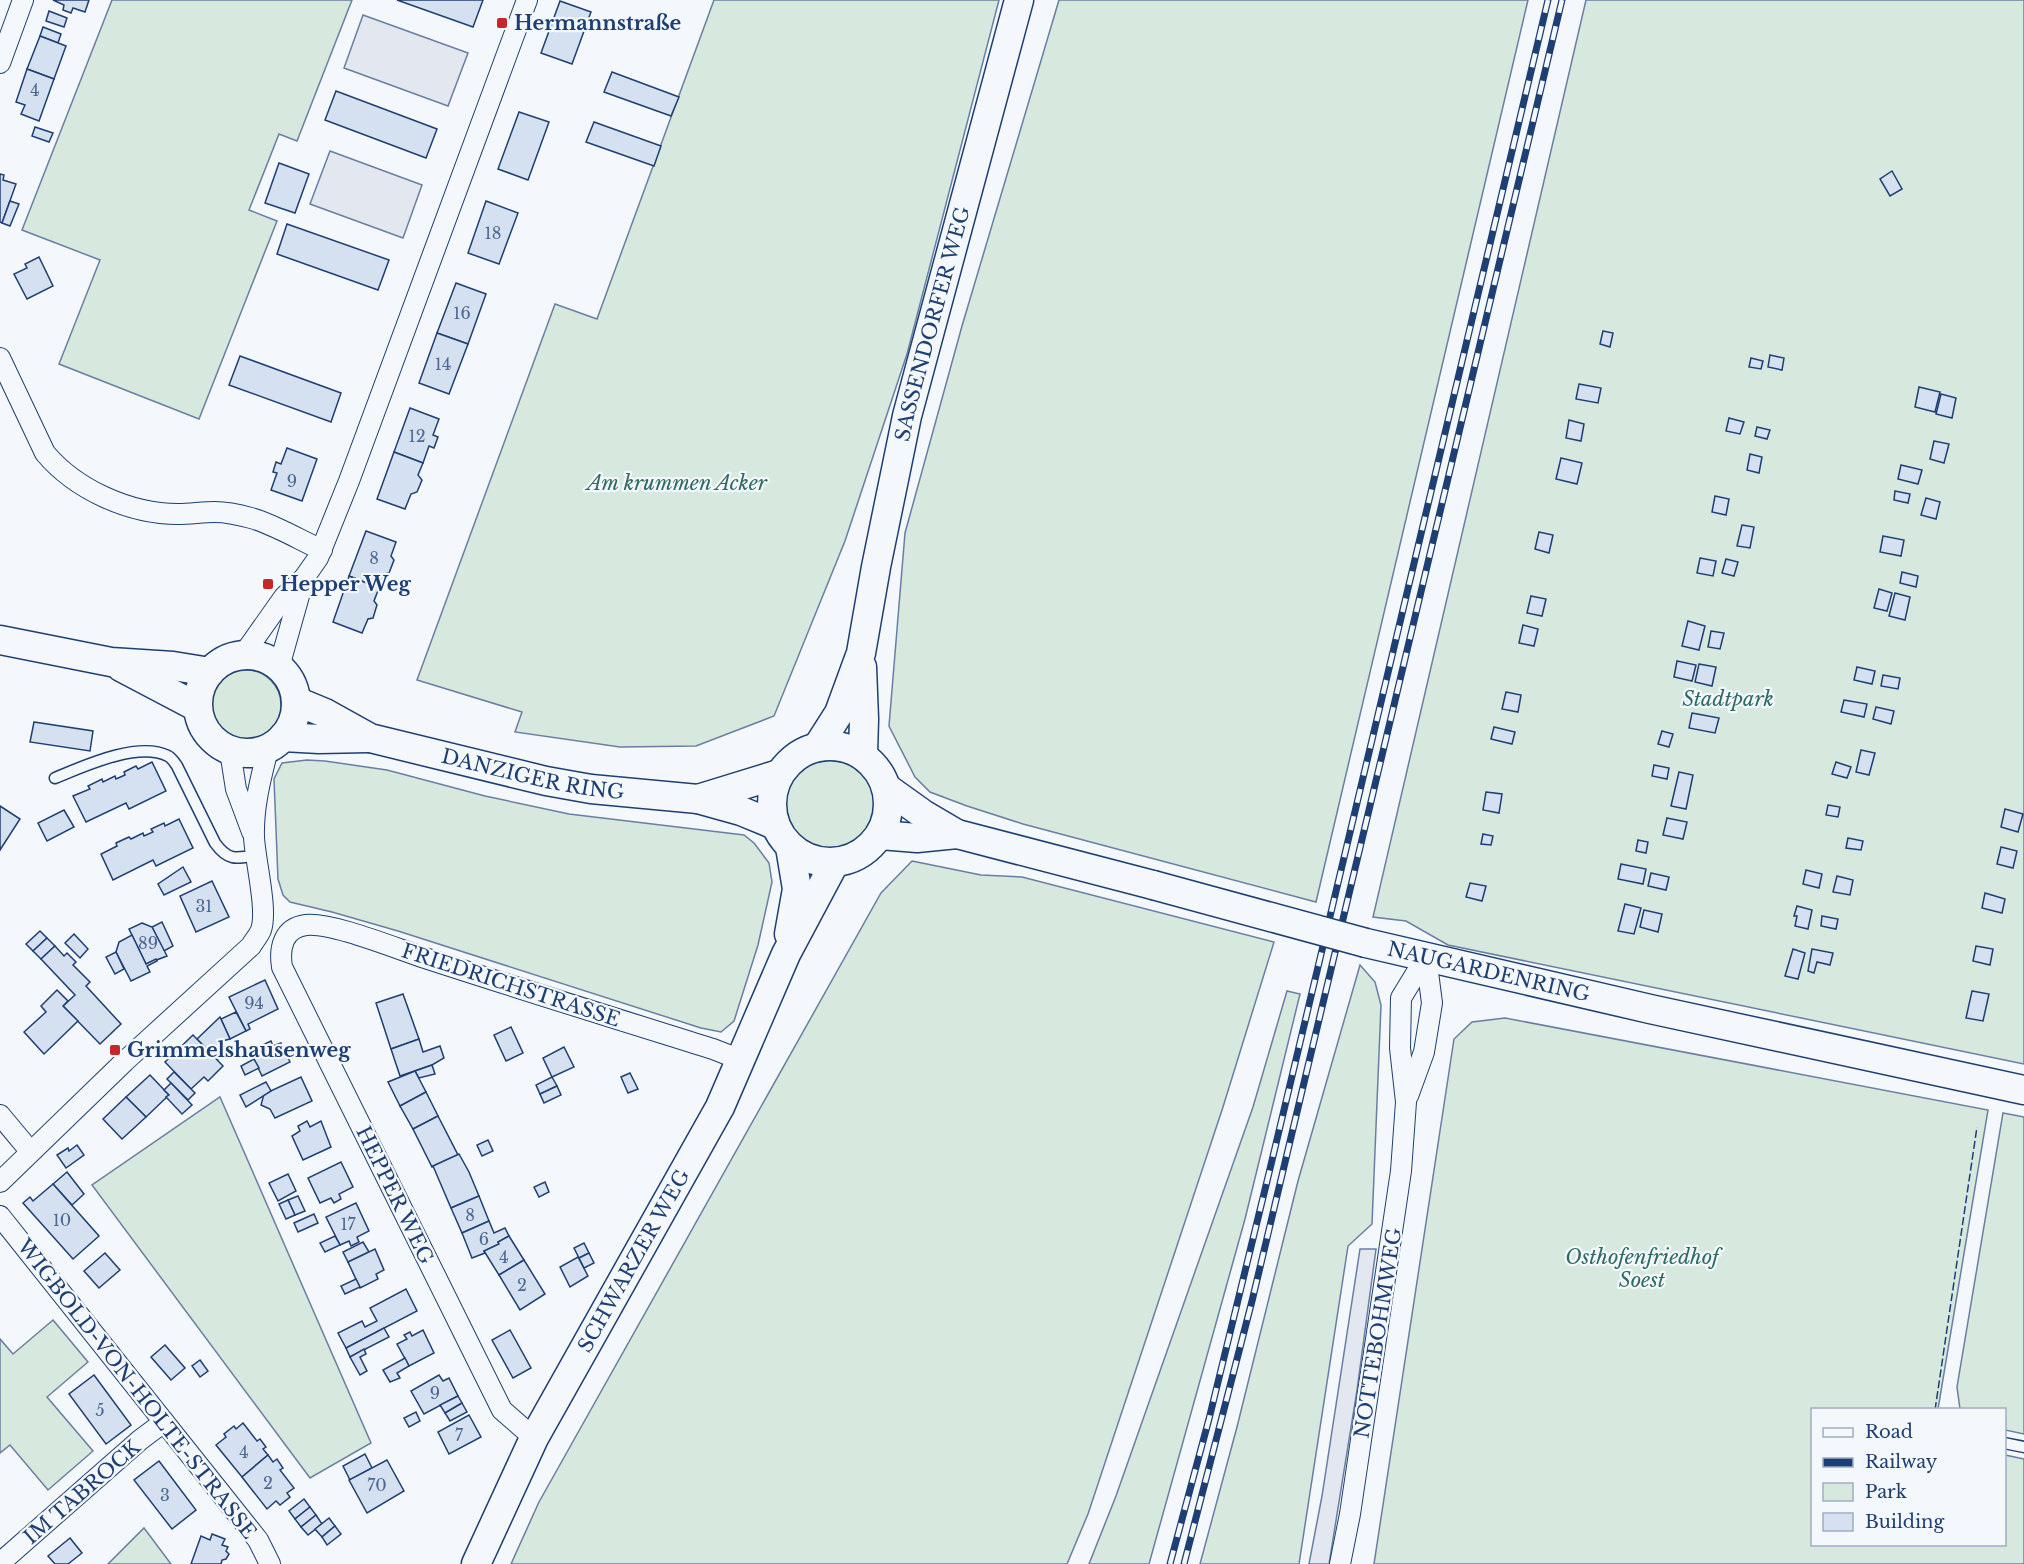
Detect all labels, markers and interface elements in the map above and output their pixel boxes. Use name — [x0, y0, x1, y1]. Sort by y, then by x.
place label: Hermannstraße — [514, 11, 681, 35]
marker: Hermannstraße — [495, 16, 509, 30]
house number: 4 — [30, 80, 40, 100]
street label: SASSENDORFER WEG — [890, 204, 975, 443]
house number: 18 — [485, 223, 501, 243]
house number: 16 — [453, 303, 471, 323]
house number: 14 — [435, 354, 451, 374]
house number: 12 — [409, 426, 426, 446]
house number: 9 — [287, 471, 297, 491]
park label: Am krummen Acker — [584, 471, 768, 495]
house number: 8 — [369, 548, 379, 568]
place label: Hepper Weg — [280, 572, 412, 596]
marker: Hepper Weg — [261, 577, 275, 591]
park label: Stadtpark — [1682, 687, 1774, 711]
street label: DANZIGER RING — [439, 744, 625, 804]
house number: 31 — [196, 896, 213, 916]
house number: 89 — [138, 933, 158, 953]
street label: NAUGARDENRING — [1385, 936, 1592, 1007]
street label: FRIEDRICHSTRASSE — [399, 938, 623, 1032]
house number: 94 — [244, 993, 264, 1013]
place label: Grimmelshausenweg — [127, 1038, 351, 1062]
marker: Grimmelshausenweg — [108, 1043, 122, 1057]
street label: HEPPER WEG — [351, 1122, 439, 1268]
street label: SCHWARZER WEG — [573, 1165, 695, 1357]
house number: 8 — [465, 1205, 475, 1225]
house number: 10 — [53, 1210, 71, 1230]
house number: 17 — [340, 1214, 357, 1234]
street label: NOTTEBOHMWEG — [1349, 1226, 1407, 1440]
house number: 6 — [479, 1229, 489, 1249]
street label: WIGBOLD-VON-HOLTE-STRASSE — [12, 1234, 261, 1544]
park label: Osthofenfriedhof Soest — [1565, 1245, 1723, 1292]
house number: 4 — [499, 1247, 509, 1267]
house number: 2 — [517, 1275, 527, 1295]
house number: 9 — [430, 1383, 440, 1403]
house number: 5 — [95, 1400, 105, 1420]
legend — [1811, 1408, 2006, 1546]
text: Road — [1865, 1421, 1913, 1443]
house number: 7 — [455, 1425, 464, 1445]
street label: IM TABROCK — [19, 1435, 145, 1549]
house number: 4 — [239, 1442, 249, 1462]
text: Railway — [1865, 1451, 1938, 1473]
house number: 2 — [263, 1473, 273, 1493]
house number: 70 — [367, 1475, 387, 1495]
text: Park — [1865, 1481, 1907, 1503]
house number: 3 — [160, 1485, 170, 1505]
text: Building — [1865, 1511, 1944, 1533]

